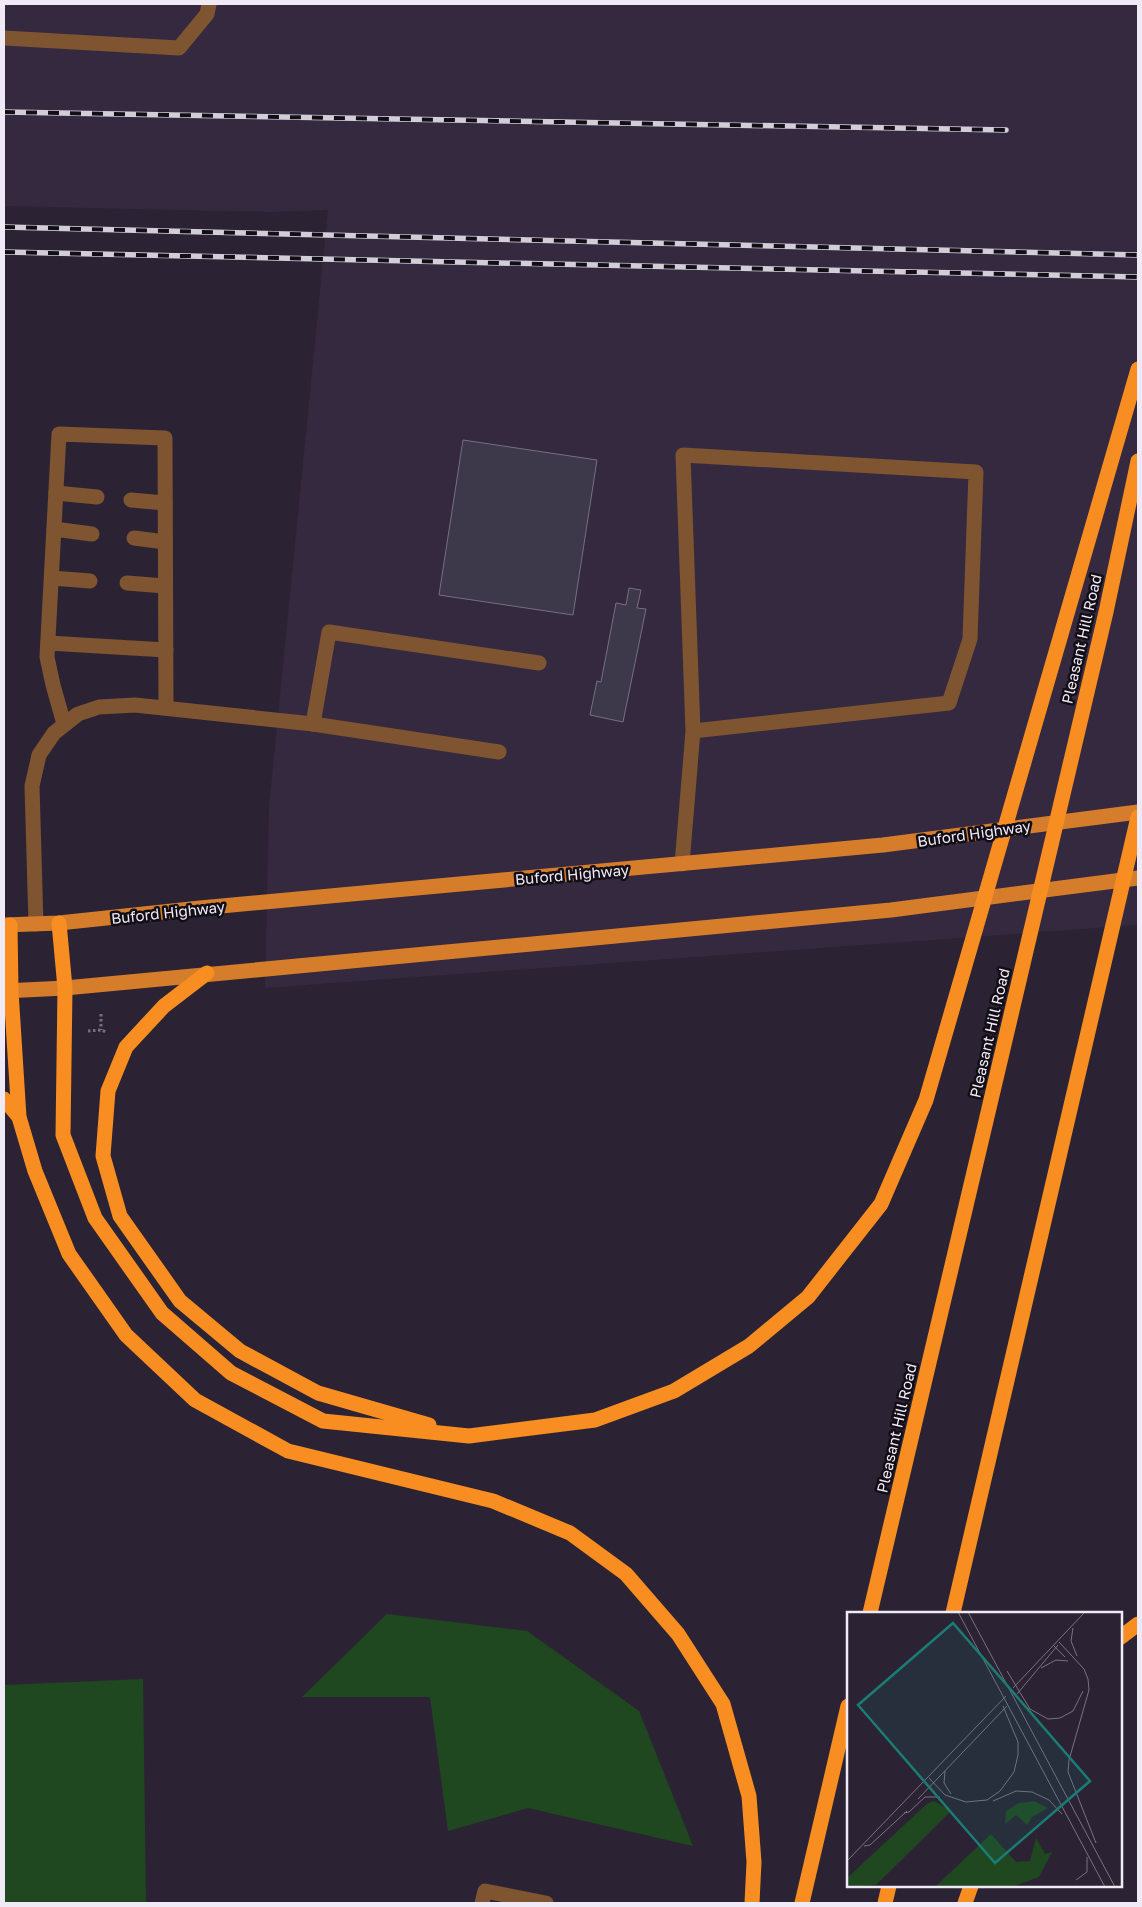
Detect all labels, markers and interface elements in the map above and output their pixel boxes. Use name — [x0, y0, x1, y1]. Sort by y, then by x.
street label: Pleasant Hill Road — [1057, 572, 1105, 706]
street label: Buford Highway — [916, 816, 1032, 850]
street label: Buford Highway — [514, 860, 630, 888]
street label: Buford Highway — [110, 897, 226, 927]
street label: Pleasant Hill Road — [965, 966, 1013, 1100]
street label: Pleasant Hill Road — [872, 1361, 920, 1495]
inset map — [847, 1612, 1122, 1887]

